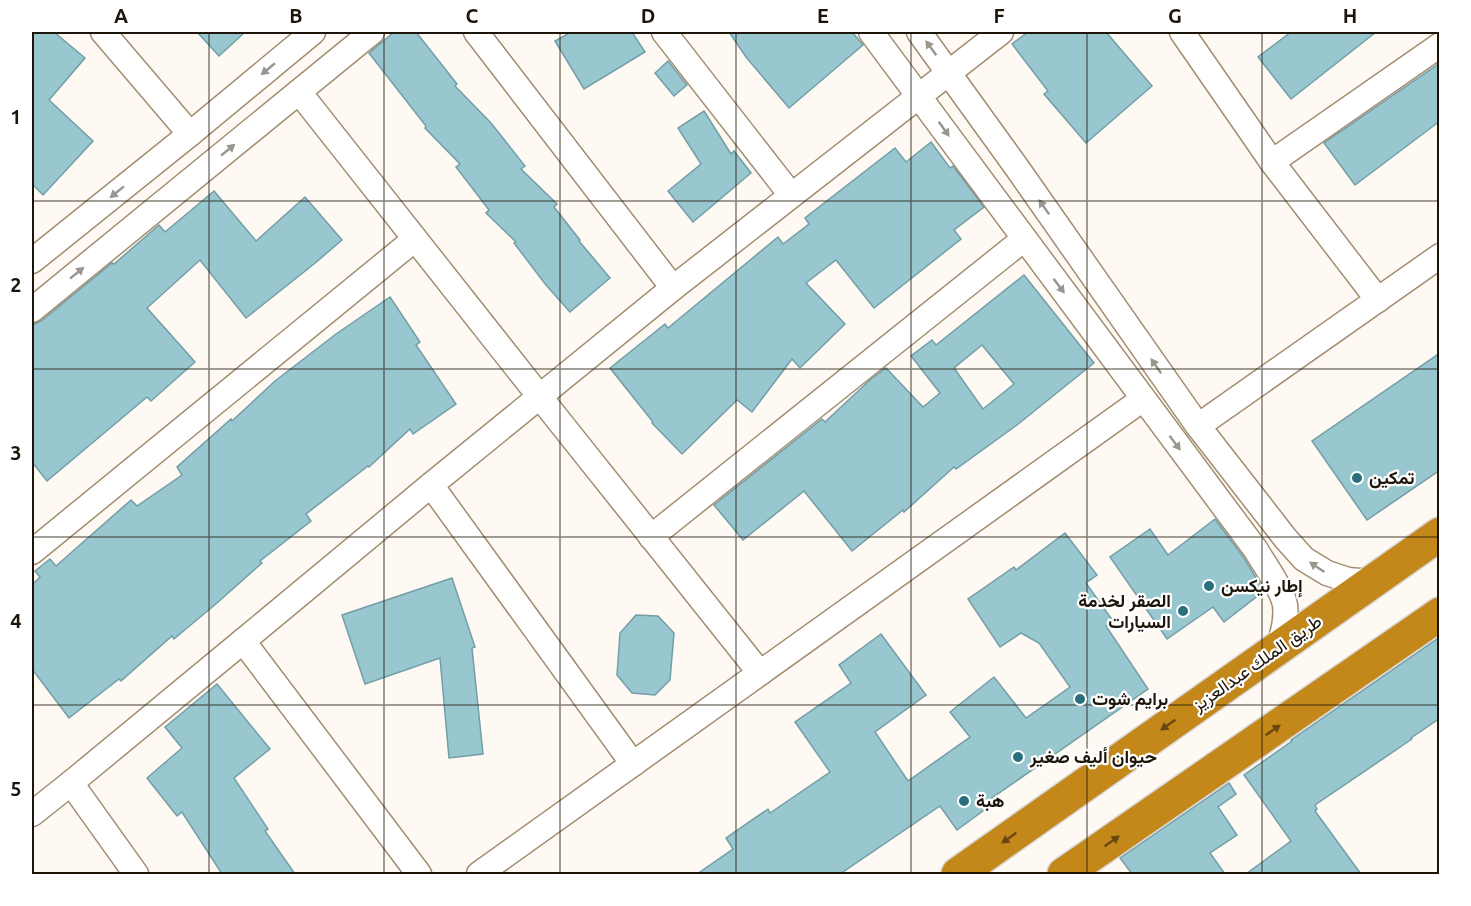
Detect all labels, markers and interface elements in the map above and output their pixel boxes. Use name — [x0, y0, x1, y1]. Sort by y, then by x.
text: A — [114, 4, 128, 27]
text: B — [289, 4, 303, 27]
text: C — [466, 4, 479, 27]
text: D — [641, 4, 655, 27]
text: E — [817, 4, 829, 27]
text: F — [993, 4, 1005, 27]
text: G — [1168, 4, 1182, 27]
text: H — [1343, 4, 1357, 27]
one-way arrow — [925, 41, 937, 57]
one-way arrow — [260, 62, 276, 75]
text: 1 — [10, 105, 22, 128]
one-way arrow — [937, 122, 949, 137]
one-way arrow — [220, 143, 236, 156]
one-way arrow — [109, 186, 125, 199]
one-way arrow — [1038, 199, 1050, 215]
one-way arrow — [69, 267, 84, 280]
text: 2 — [10, 273, 22, 296]
one-way arrow — [1053, 278, 1065, 294]
one-way arrow — [1150, 359, 1162, 375]
one-way arrow — [1169, 435, 1181, 450]
text: 3 — [10, 441, 22, 464]
place label: تمكين — [1369, 467, 1415, 489]
marker: تمكين — [1350, 471, 1364, 485]
one-way arrow — [1309, 562, 1325, 573]
place label: إطار نيكسن — [1221, 575, 1303, 598]
marker: إطار نيكسن — [1202, 579, 1216, 593]
place label: الصقر لخدمة السيارات — [1078, 590, 1171, 633]
marker: الصقر لخدمة السيارات — [1176, 604, 1190, 618]
text: 4 — [10, 609, 22, 632]
street label: طريق الملك عبدالعزيز — [1187, 610, 1326, 717]
place label: برايم شوت — [1092, 688, 1168, 711]
marker: برايم شوت — [1073, 692, 1087, 706]
one-way arrow — [1161, 719, 1177, 731]
one-way arrow — [1264, 724, 1280, 736]
place label: حيوان أليف صغير — [1029, 746, 1157, 768]
marker: حيوان أليف صغير — [1011, 750, 1025, 764]
text: 5 — [10, 777, 22, 800]
place label: هبة — [976, 790, 1005, 812]
marker: هبة — [957, 794, 971, 808]
one-way arrow — [1002, 832, 1018, 844]
one-way arrow — [1104, 835, 1120, 847]

